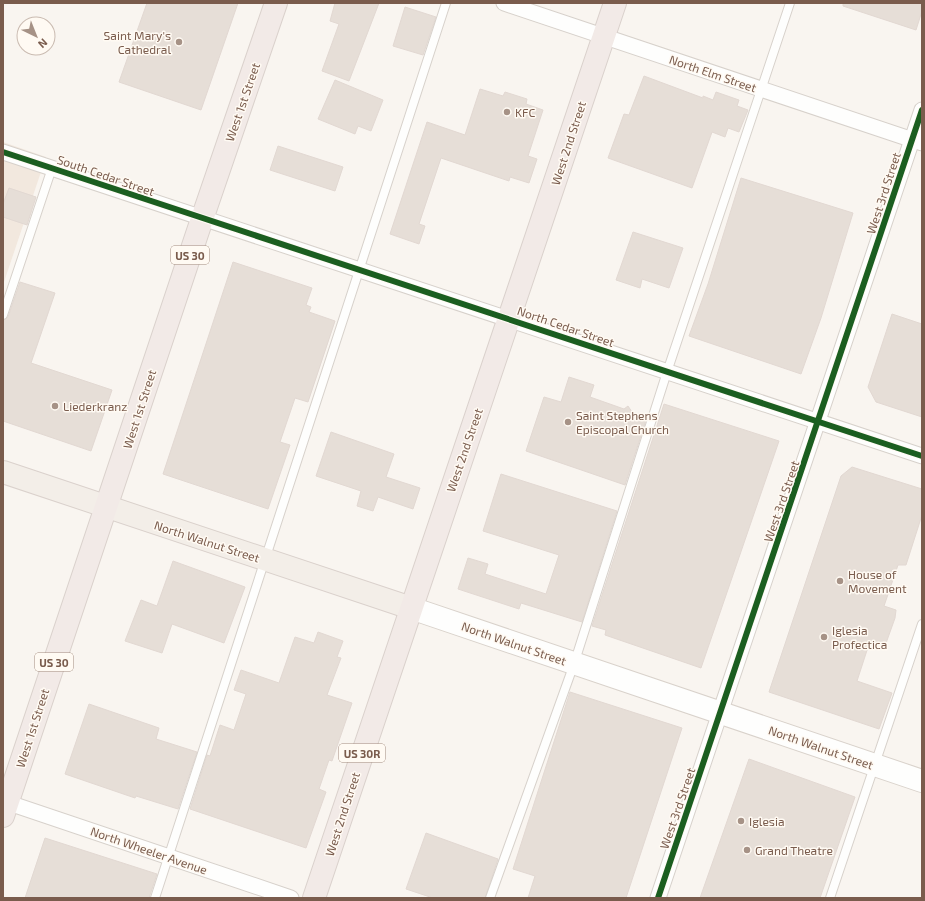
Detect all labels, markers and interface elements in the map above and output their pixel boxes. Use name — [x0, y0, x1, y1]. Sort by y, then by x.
north arrow — [16, 16, 56, 56]
place label: Saint Mary's Cathedral — [104, 28, 171, 56]
text: N — [36, 36, 51, 51]
marker: Saint Mary's Cathedral — [174, 37, 184, 47]
street label: North Elm Street — [668, 52, 759, 95]
street label: West 1st Street — [222, 60, 262, 143]
street label: West 2nd Street — [548, 99, 588, 187]
place label: KFC — [515, 105, 535, 119]
marker: KFC — [502, 107, 512, 117]
street label: West 3rd Street — [863, 150, 903, 236]
street label: South Cedar Street — [56, 152, 157, 198]
road number: US 30 — [171, 246, 209, 264]
street label: North Cedar Street — [516, 303, 617, 349]
street label: West 1st Street — [120, 367, 159, 450]
place label: Liederkranz — [63, 399, 127, 413]
marker: Liederkranz — [50, 401, 60, 411]
street label: West 2nd Street — [443, 406, 485, 494]
place label: Saint Stephens Episcopal Church — [576, 408, 669, 436]
marker: Saint Stephens Episcopal Church — [563, 417, 573, 427]
street label: West 3rd Street — [761, 458, 802, 544]
street label: North Walnut Street — [153, 517, 262, 565]
place label: House of Movement — [848, 567, 907, 595]
marker: House of Movement — [835, 576, 845, 586]
street label: North Walnut Street — [460, 618, 569, 668]
place label: Iglesia Profectica — [832, 623, 887, 651]
marker: Iglesia Profectica — [819, 632, 829, 642]
road number: US 30 — [35, 653, 73, 671]
street label: West 1st Street — [13, 686, 52, 769]
street label: North Walnut Street — [767, 722, 876, 772]
road number: US 30R — [339, 744, 385, 762]
street label: West 3rd Street — [657, 765, 698, 851]
street label: West 2nd Street — [322, 770, 362, 858]
place label: Iglesia — [749, 814, 785, 828]
marker: Iglesia — [736, 816, 746, 826]
street label: North Wheeler Avenue — [89, 823, 209, 877]
place label: Grand Theatre — [755, 843, 833, 857]
marker: Grand Theatre — [742, 845, 752, 855]

